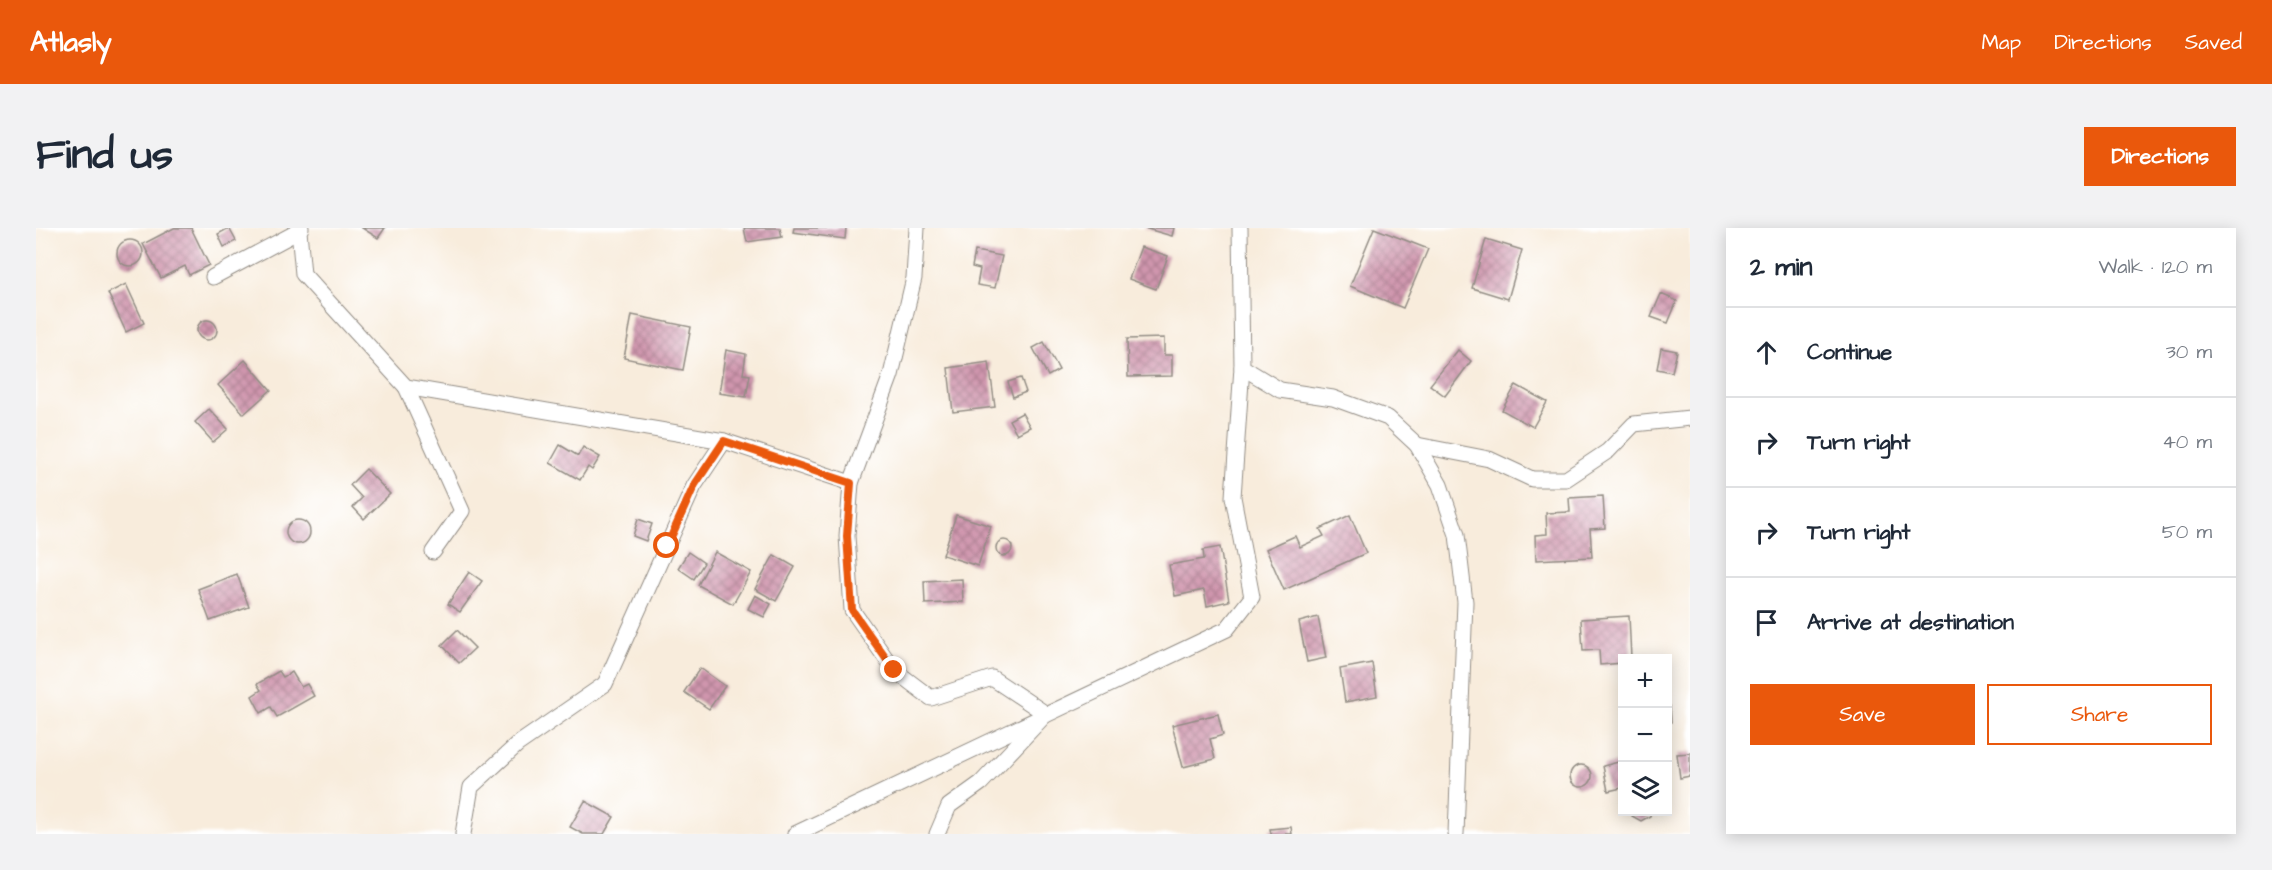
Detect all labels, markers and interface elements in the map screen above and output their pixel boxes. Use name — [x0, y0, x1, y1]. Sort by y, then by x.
text: Atlasly — [30, 23, 112, 62]
text: Map — [1981, 28, 2021, 57]
text: Directions — [2054, 28, 2152, 57]
text: Saved — [2185, 28, 2242, 57]
text: Find us — [36, 127, 173, 185]
button: Directions — [2084, 127, 2236, 186]
text: 2 min — [1750, 249, 1812, 285]
text: Walk · 120 m — [2099, 253, 2212, 281]
icon: ahead — [1750, 336, 1783, 369]
text: Continue — [1807, 337, 1892, 368]
text: 30 m — [2166, 338, 2212, 366]
icon: right — [1750, 426, 1783, 459]
text: Turn right — [1807, 427, 1910, 458]
text: 40 m — [2162, 428, 2212, 456]
icon: right — [1750, 516, 1783, 549]
text: Turn right — [1807, 517, 1910, 548]
text: 50 m — [2162, 518, 2212, 546]
route start — [653, 532, 679, 558]
icon: arrive — [1750, 606, 1783, 639]
text: Arrive at destination — [1807, 607, 2014, 638]
map controls — [1618, 654, 1672, 816]
button: + — [1618, 654, 1672, 708]
route end — [880, 656, 906, 682]
button: Save — [1750, 684, 1975, 745]
button: Share — [1987, 684, 2212, 745]
button: − — [1618, 708, 1672, 762]
button: layers — [1618, 762, 1672, 816]

